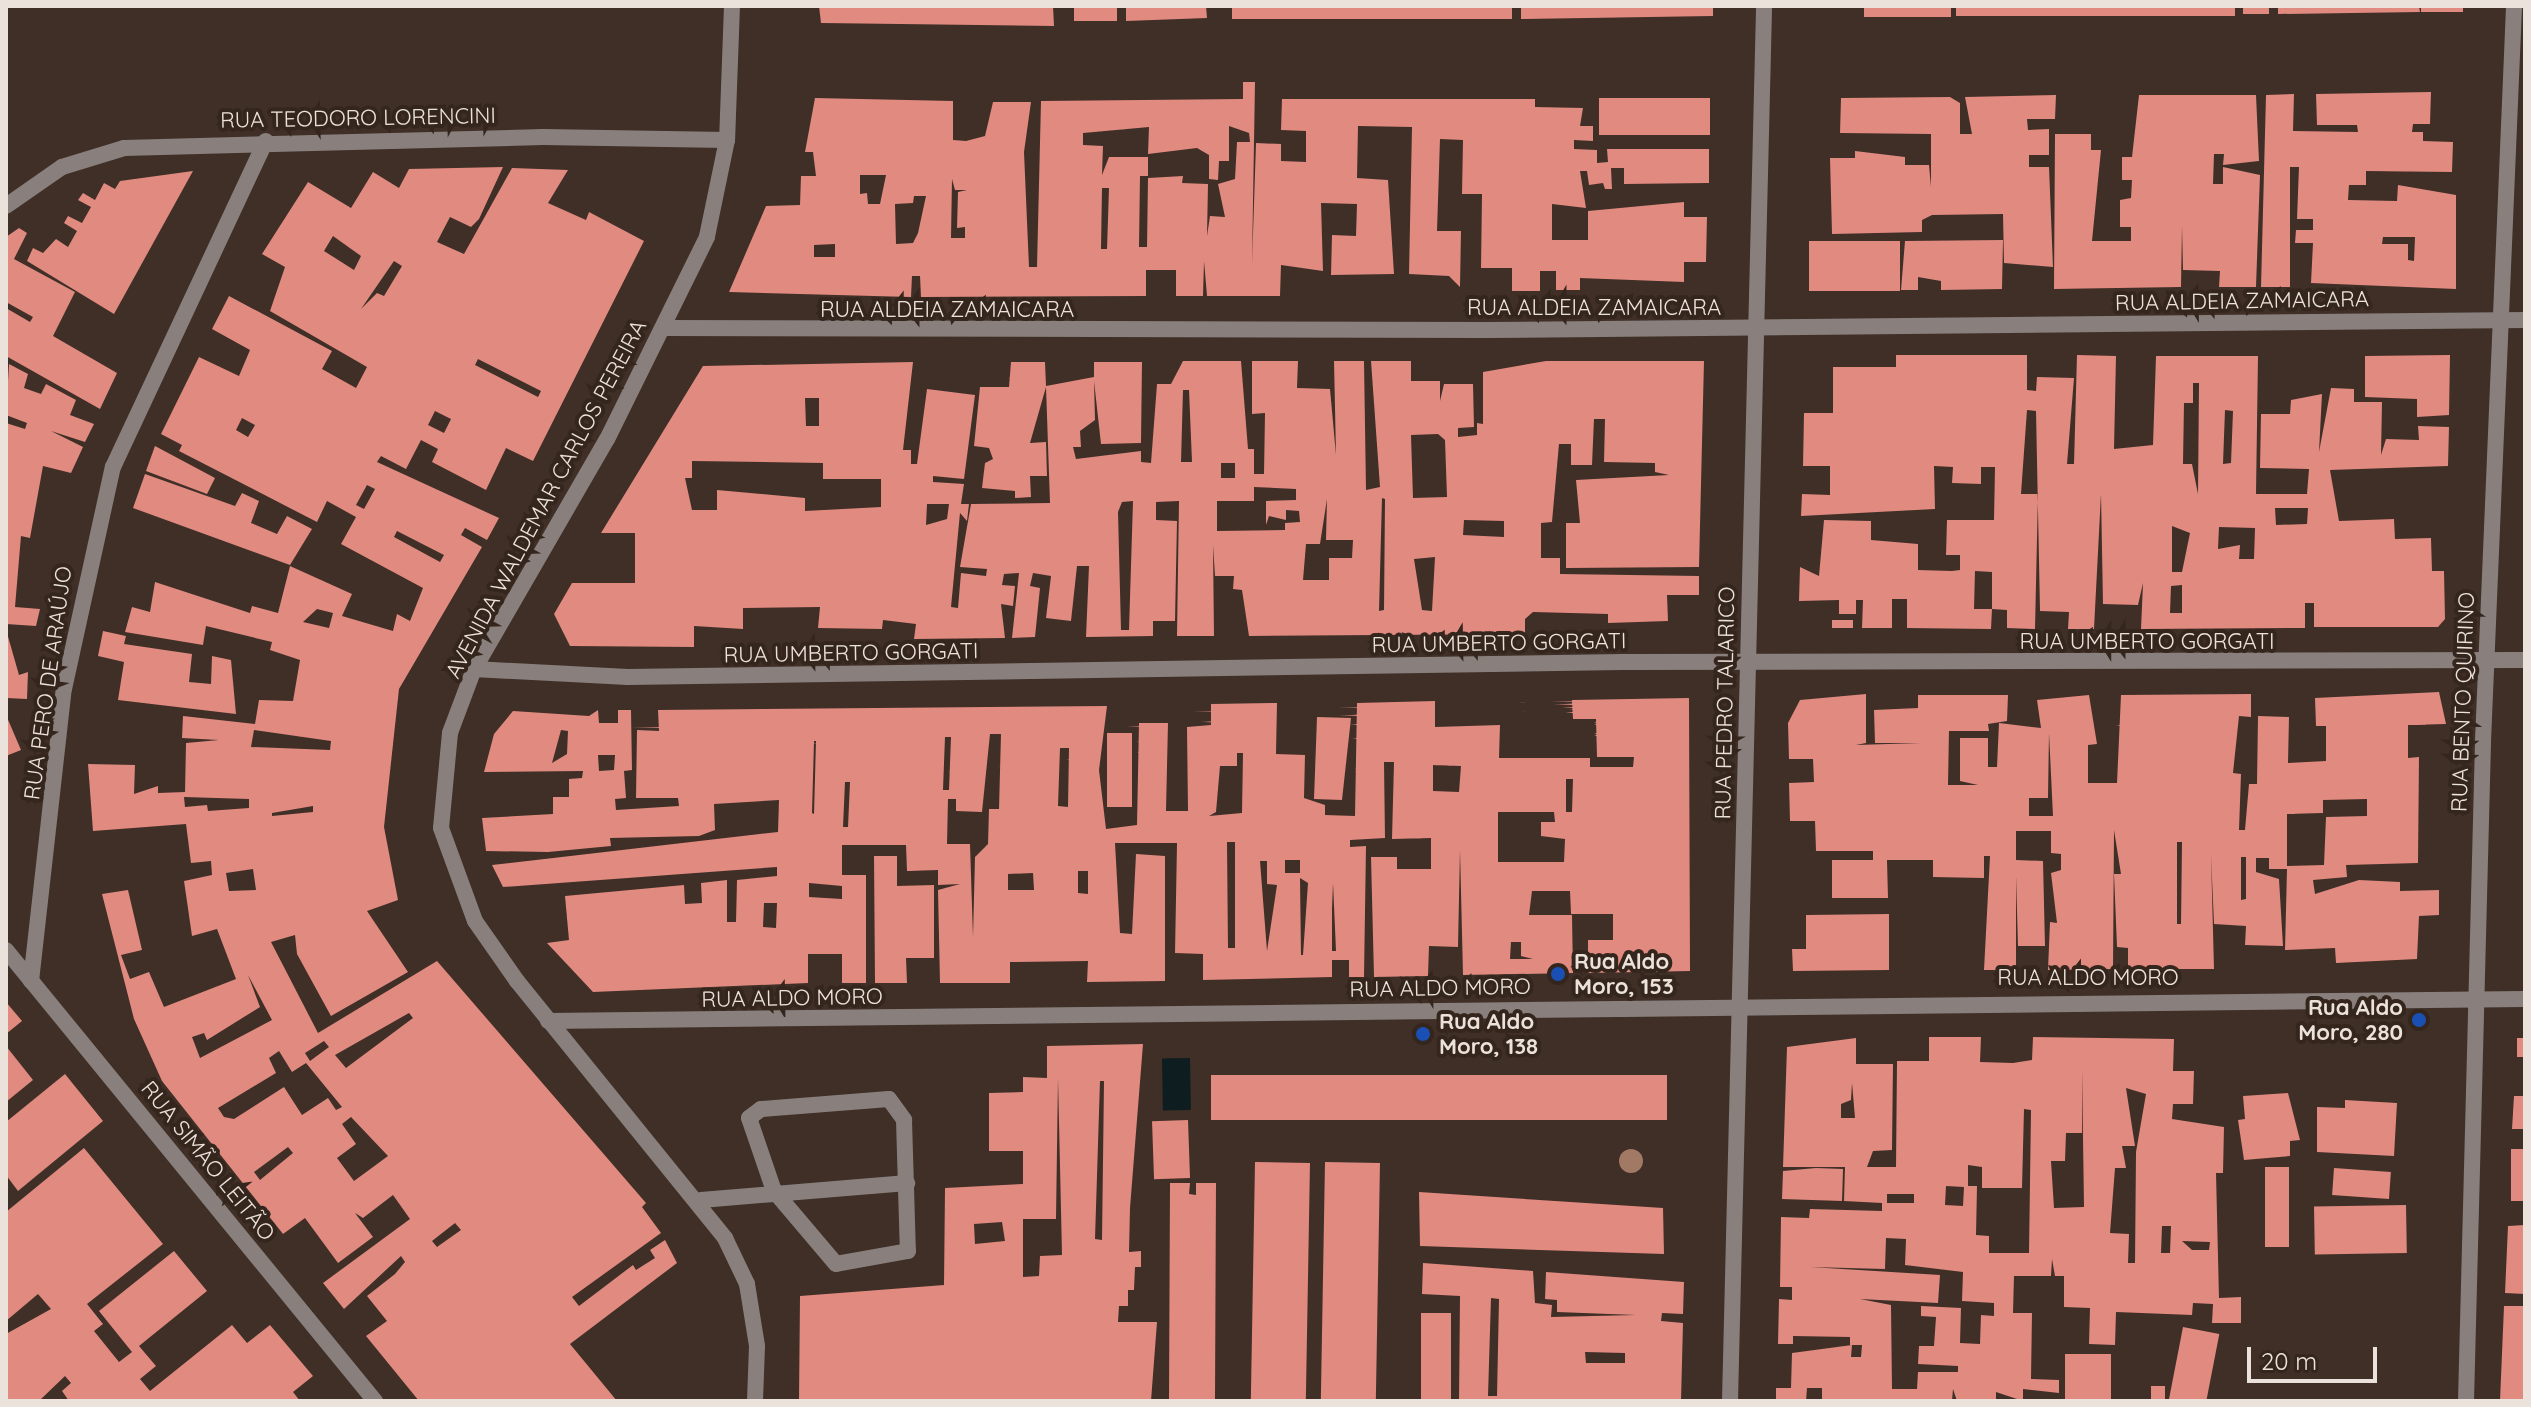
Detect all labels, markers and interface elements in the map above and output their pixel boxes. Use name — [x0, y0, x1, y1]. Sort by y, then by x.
street label: RUA TEODORO LORENCINI — [220, 102, 496, 134]
street label: RUA ALDEIA ZAMAICARA — [2115, 286, 2369, 316]
street label: RUA ALDEIA ZAMAICARA — [1467, 295, 1721, 321]
street label: RUA ALDEIA ZAMAICARA — [820, 297, 1074, 323]
street label: AVENIDA WALDEMAR CARLOS PEREIRA — [440, 315, 652, 683]
street label: RUA PERO DE ARAÚJO — [19, 565, 77, 801]
street label: RUA PEDRO TALARICO — [1710, 586, 1740, 820]
street label: RUA BENTO QUIRINO — [2446, 591, 2480, 813]
street label: RUA UMBERTO GORGATI — [1371, 628, 1627, 658]
street label: RUA UMBERTO GORGATI — [2019, 629, 2275, 655]
street label: RUA UMBERTO GORGATI — [723, 638, 979, 668]
place label: Rua Aldo Moro, 153 — [1574, 948, 1674, 1000]
marker: Rua Aldo Moro, 153 — [1549, 965, 1567, 983]
street label: RUA ALDO MORO — [1997, 965, 2179, 991]
street label: RUA ALDO MORO — [1349, 973, 1531, 1003]
street label: RUA ALDO MORO — [701, 983, 883, 1013]
place label: Rua Aldo Moro, 280 — [2298, 994, 2403, 1046]
place label: Rua Aldo Moro, 138 — [1439, 1008, 1538, 1060]
marker: Rua Aldo Moro, 280 — [2410, 1011, 2428, 1029]
marker: Rua Aldo Moro, 138 — [1414, 1025, 1432, 1043]
street label: RUA SIMÃO LEITÃO — [136, 1076, 280, 1246]
scale bar — [2251, 1331, 2381, 1381]
text: 20 m — [2261, 1346, 2317, 1376]

